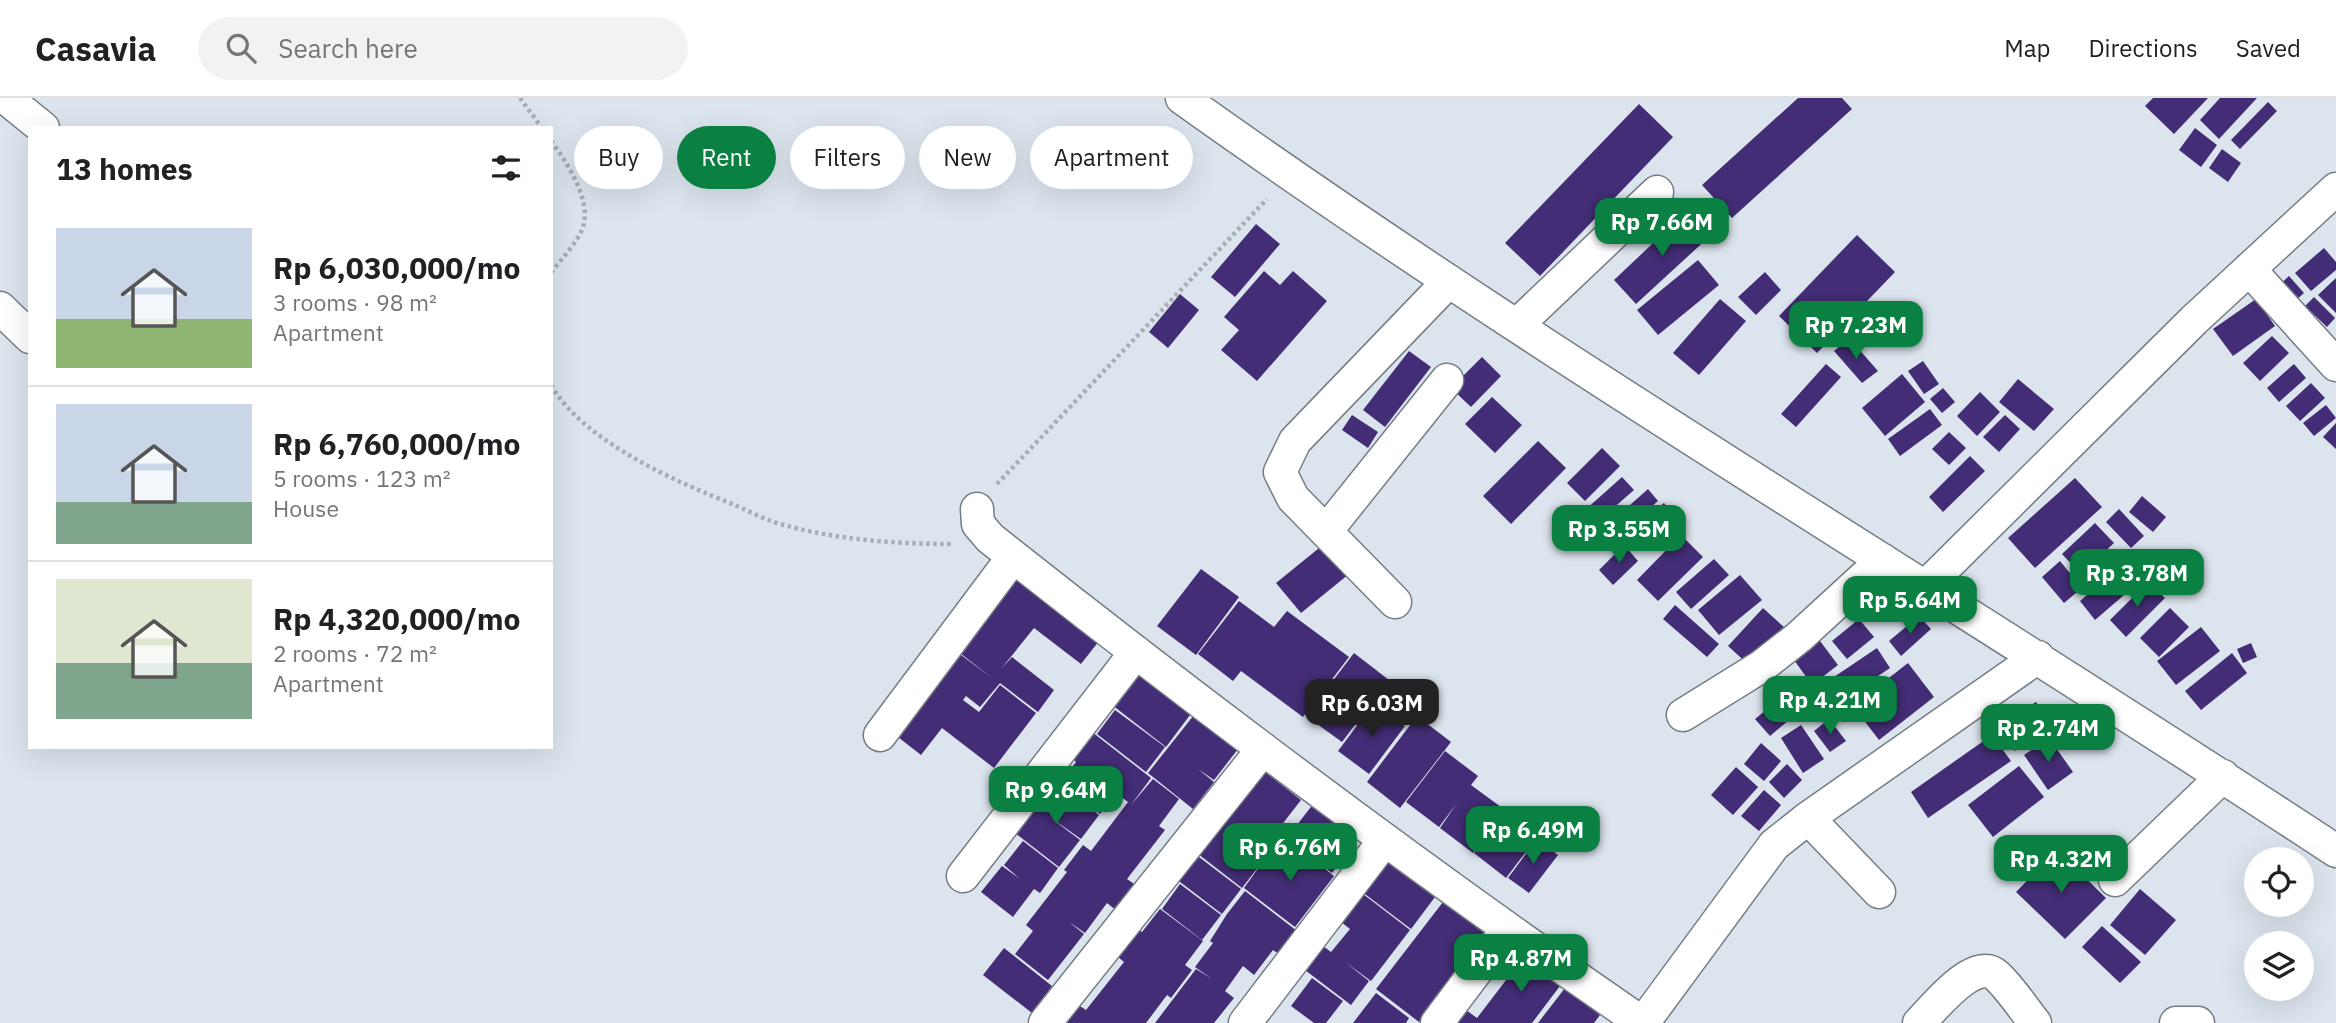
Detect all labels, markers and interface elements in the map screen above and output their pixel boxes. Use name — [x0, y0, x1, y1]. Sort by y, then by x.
search box — [198, 17, 688, 80]
text: Casavia — [35, 27, 156, 70]
icon: search — [222, 29, 260, 67]
text: Search here — [278, 31, 418, 65]
text: Map — [2004, 32, 2050, 64]
text: Directions — [2088, 32, 2198, 64]
text: Saved — [2236, 32, 2301, 64]
chip: Buy — [574, 126, 663, 189]
chip: Rent — [677, 126, 776, 189]
chip: Filters — [790, 126, 905, 189]
chip: New — [919, 126, 1016, 189]
chip: Apartment — [1030, 126, 1193, 189]
text: 13 homes — [56, 149, 193, 188]
icon: filters — [487, 149, 525, 187]
pin: Rp 7.66M — [1590, 198, 1734, 258]
text: Rp 7.66M — [1611, 206, 1713, 236]
text: Rp 6,030,000/mo — [273, 248, 520, 287]
icon: home — [112, 256, 196, 340]
text: 3 rooms · 98 m² — [273, 287, 437, 317]
pin: Rp 7.23M — [1784, 302, 1928, 361]
text: Rp 7.23M — [1805, 309, 1907, 339]
text: Apartment — [273, 317, 384, 347]
text: Rp 6,760,000/mo — [273, 424, 520, 463]
icon: home — [112, 432, 196, 516]
text: 5 rooms · 123 m² — [273, 463, 451, 493]
text: House — [273, 493, 339, 523]
pin: Rp 3.55M — [1547, 505, 1691, 565]
text: Rp 3.55M — [1568, 513, 1670, 543]
pin: Rp 3.78M — [2065, 550, 2209, 609]
text: Rp 3.78M — [2086, 557, 2188, 587]
pin: Rp 5.64M — [1838, 576, 1982, 636]
text: Rp 5.64M — [1859, 584, 1961, 614]
text: Rp 4,320,000/mo — [273, 599, 520, 638]
icon: home — [112, 607, 196, 691]
text: 2 rooms · 72 m² — [273, 638, 437, 668]
text: Apartment — [273, 668, 384, 698]
pin: Rp 4.21M — [1758, 676, 1902, 736]
pin: Rp 6.03M — [1300, 680, 1444, 739]
text: Rp 4.21M — [1779, 684, 1881, 714]
text: Rp 6.03M — [1321, 687, 1423, 717]
pin: Rp 2.74M — [1976, 704, 2120, 764]
text: Rp 2.74M — [1997, 712, 2099, 742]
pin: Rp 9.64M — [984, 766, 1128, 826]
text: Rp 9.64M — [1005, 774, 1107, 804]
pin: Rp 6.49M — [1461, 806, 1605, 866]
text: Rp 6.49M — [1482, 814, 1584, 844]
pin: Rp 6.76M — [1218, 824, 1362, 883]
text: Rp 6.76M — [1239, 831, 1341, 861]
pin: Rp 4.32M — [1989, 836, 2133, 895]
text: Rp 4.32M — [2010, 843, 2112, 873]
map controls — [2244, 847, 2314, 1001]
button: locate — [2244, 847, 2314, 917]
button: layers — [2244, 931, 2314, 1001]
pin: Rp 4.87M — [1449, 934, 1593, 994]
text: Rp 4.87M — [1470, 942, 1572, 972]

